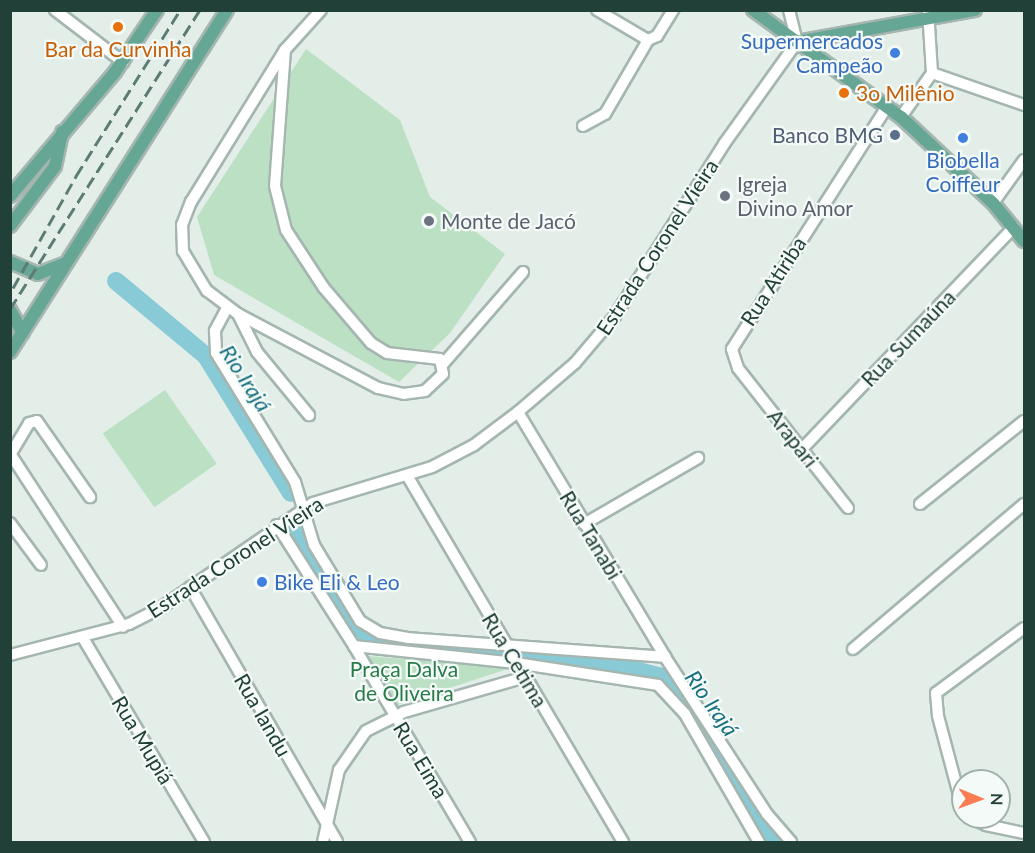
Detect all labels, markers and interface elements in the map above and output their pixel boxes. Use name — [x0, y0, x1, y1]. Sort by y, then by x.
marker: Bar da Curvinha — [111, 20, 125, 34]
place label: Supermercados Campeão — [741, 28, 883, 78]
place label: Bar da Curvinha — [44, 36, 192, 62]
marker: Supermercados Campeão — [888, 46, 902, 60]
place label: 3o Milênio — [856, 80, 955, 106]
marker: 3o Milênio — [837, 86, 851, 100]
place label: Banco BMG — [772, 122, 883, 148]
marker: Banco BMG — [888, 128, 902, 142]
marker: Biobella Coiffeur — [956, 131, 970, 145]
place label: Biobella Coiffeur — [926, 147, 1000, 197]
street label: Estrada Coronel Vieira — [591, 154, 723, 340]
place label: Igreja Divino Amor — [737, 171, 854, 221]
marker: Igreja Divino Amor — [718, 189, 732, 203]
place label: Monte de Jacó — [441, 208, 576, 234]
marker: Monte de Jacó — [422, 214, 436, 228]
street label: Rua Atiriba — [735, 232, 811, 330]
street label: Rua Sumaúna — [856, 284, 960, 392]
water label: Rio Irajá — [215, 340, 277, 416]
street label: Arapari — [762, 404, 824, 472]
street label: Rua Tanabi — [555, 486, 627, 584]
street label: Estrada Coronel Vieira — [142, 491, 328, 623]
place label: Bike Eli & Leo — [274, 569, 400, 595]
marker: Bike Eli & Leo — [255, 575, 269, 589]
street label: Rua Cetima — [477, 608, 553, 712]
park label: Praça Dalva de Oliveira — [350, 656, 458, 706]
water label: Rio Irajá — [680, 665, 744, 741]
street label: Rua Iandu — [229, 669, 297, 761]
street label: Rua Mupiá — [107, 691, 179, 789]
street label: Rua Eima — [388, 717, 454, 803]
north arrow — [951, 769, 1011, 829]
text: N — [988, 793, 1007, 806]

